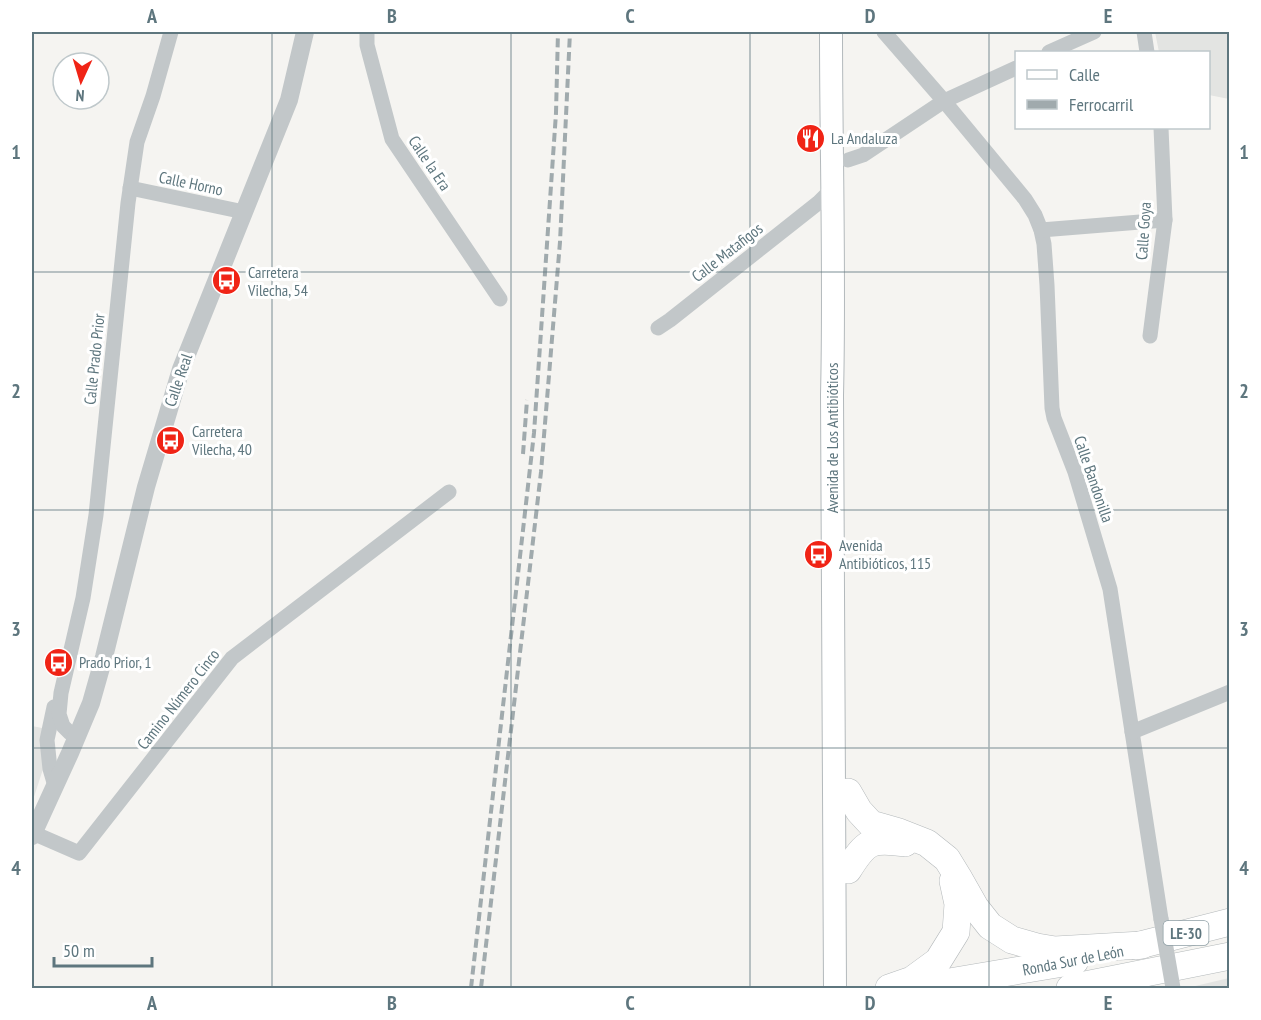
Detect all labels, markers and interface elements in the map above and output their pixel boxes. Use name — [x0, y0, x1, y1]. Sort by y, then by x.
text: A — [146, 3, 158, 29]
text: B — [387, 3, 397, 29]
text: C — [625, 3, 635, 29]
text: D — [865, 3, 876, 29]
text: E — [1104, 3, 1112, 29]
north arrow — [51, 51, 111, 111]
legend — [1015, 51, 1210, 129]
text: Calle — [1069, 63, 1100, 86]
text: N — [75, 86, 85, 106]
text: Ferrocarril — [1069, 93, 1134, 116]
restaurant icon: La Andaluza — [794, 122, 826, 154]
place label: La Andaluza — [831, 128, 898, 148]
street label: Calle la Era — [404, 132, 456, 194]
text: 1 — [11, 139, 21, 165]
text: 1 — [1239, 139, 1249, 165]
street label: Calle Horno — [157, 166, 225, 200]
street label: Calle Goya — [1131, 201, 1155, 261]
street label: Calle Matafigos — [688, 218, 766, 286]
place label: Carretera Vilecha, 54 — [247, 262, 308, 300]
bus stop icon: Carretera Vilecha, 54 — [211, 265, 243, 297]
street label: Calle Prado Prior — [79, 312, 109, 406]
street label: Calle Real — [160, 351, 196, 409]
street label: Avenida de Los Antibióticos — [822, 363, 842, 513]
text: 2 — [11, 378, 21, 404]
text: 2 — [1239, 378, 1249, 404]
place label: Carretera Vilecha, 40 — [191, 421, 252, 459]
bus stop icon: Carretera Vilecha, 40 — [155, 424, 187, 456]
street label: Calle Bandonilla — [1070, 433, 1118, 525]
place label: Avenida Antibióticos, 115 — [839, 535, 931, 573]
bus stop icon: Avenida Antibióticos, 115 — [802, 538, 834, 570]
text: 3 — [11, 616, 21, 642]
text: 3 — [1239, 616, 1249, 642]
street label: Camino Número Cinco — [133, 645, 224, 753]
bus stop icon: Prado Prior, 1 — [42, 646, 74, 678]
place label: Prado Prior, 1 — [79, 652, 151, 672]
text: 4 — [11, 855, 21, 881]
text: 4 — [1239, 855, 1249, 881]
road number: LE-30 — [1164, 921, 1208, 945]
scale bar — [54, 930, 152, 968]
text: 50 m — [63, 939, 95, 962]
street label: Ronda Sur de León — [1021, 940, 1125, 980]
text: A — [146, 990, 158, 1016]
text: B — [387, 990, 397, 1016]
text: C — [625, 990, 635, 1016]
text: D — [865, 990, 876, 1016]
text: E — [1104, 990, 1112, 1016]

